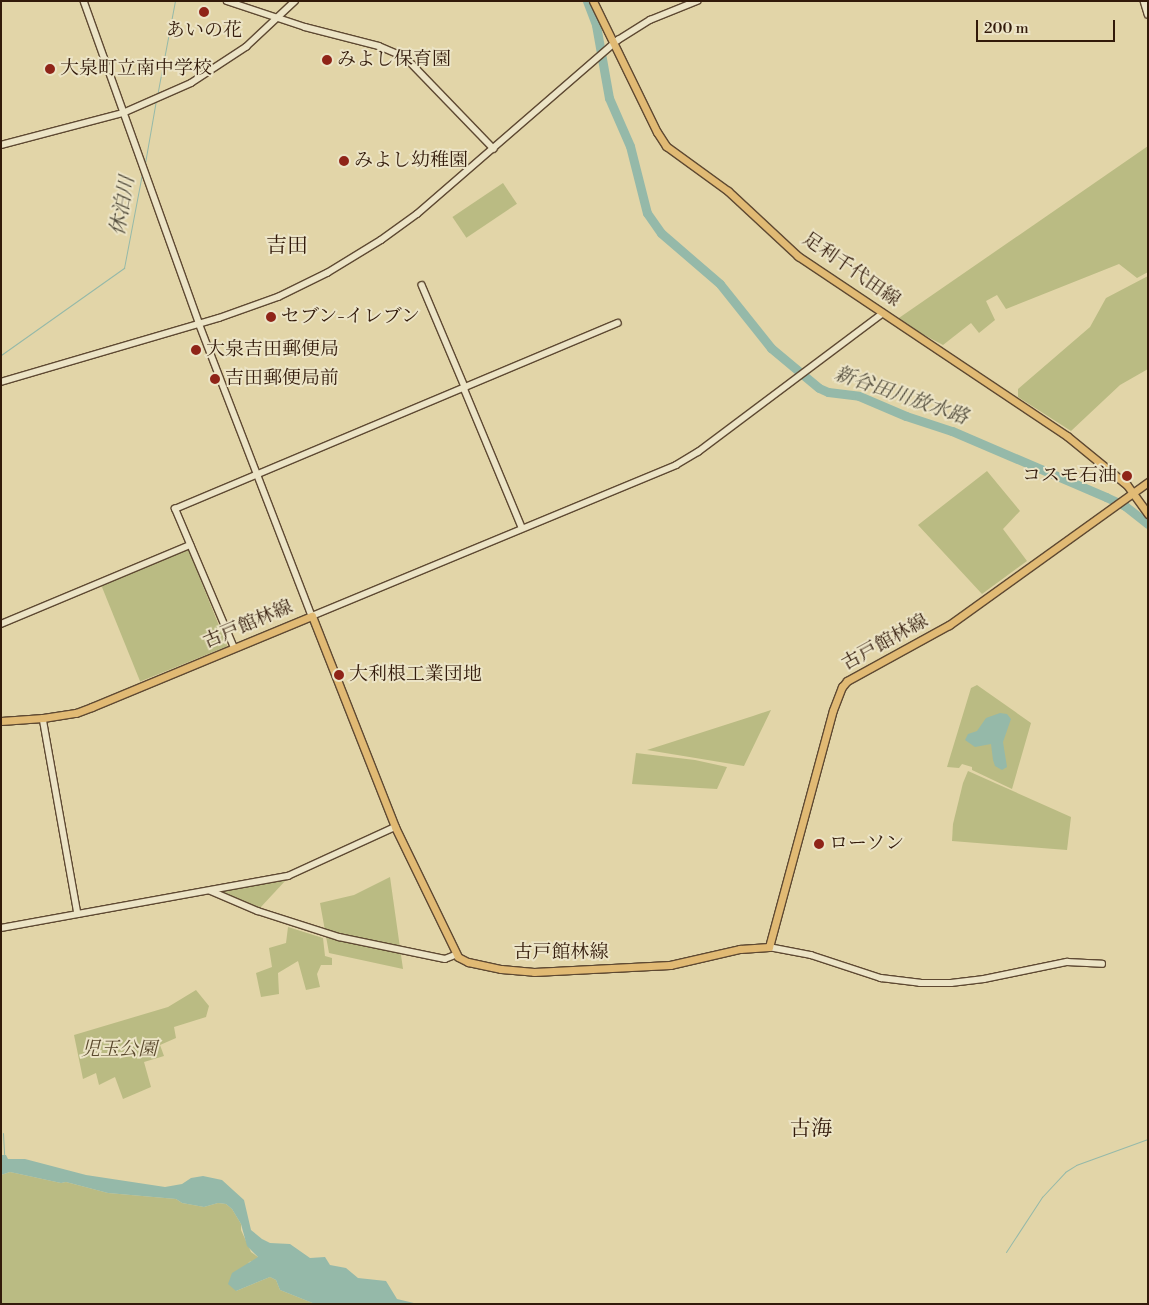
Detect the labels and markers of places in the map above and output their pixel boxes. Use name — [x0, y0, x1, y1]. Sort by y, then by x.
marker: あいの花 — [198, 6, 210, 18]
place label: あいの花 — [166, 20, 242, 42]
place label: みよし保育園 — [337, 49, 451, 71]
marker: みよし保育園 — [321, 54, 333, 66]
place label: 大泉町立南中学校 — [60, 58, 212, 80]
marker: 大泉町立南中学校 — [44, 63, 56, 75]
place label: みよし幼稚園 — [354, 150, 468, 172]
marker: みよし幼稚園 — [338, 155, 350, 167]
place label: セブン-イレブン — [281, 306, 422, 328]
marker: セブン-イレブン — [265, 311, 277, 323]
place label: 大泉吉田郵便局 — [206, 339, 339, 361]
marker: 大泉吉田郵便局 — [190, 344, 202, 356]
place label: 吉田郵便局前 — [225, 368, 339, 390]
marker: 吉田郵便局前 — [209, 373, 221, 385]
place label: コスモ石油 — [1022, 465, 1117, 487]
marker: コスモ石油 — [1121, 470, 1133, 482]
place label: 大利根工業団地 — [349, 664, 482, 686]
marker: 大利根工業団地 — [333, 669, 345, 681]
place label: ローソン — [829, 833, 905, 855]
marker: ローソン — [813, 838, 825, 850]

